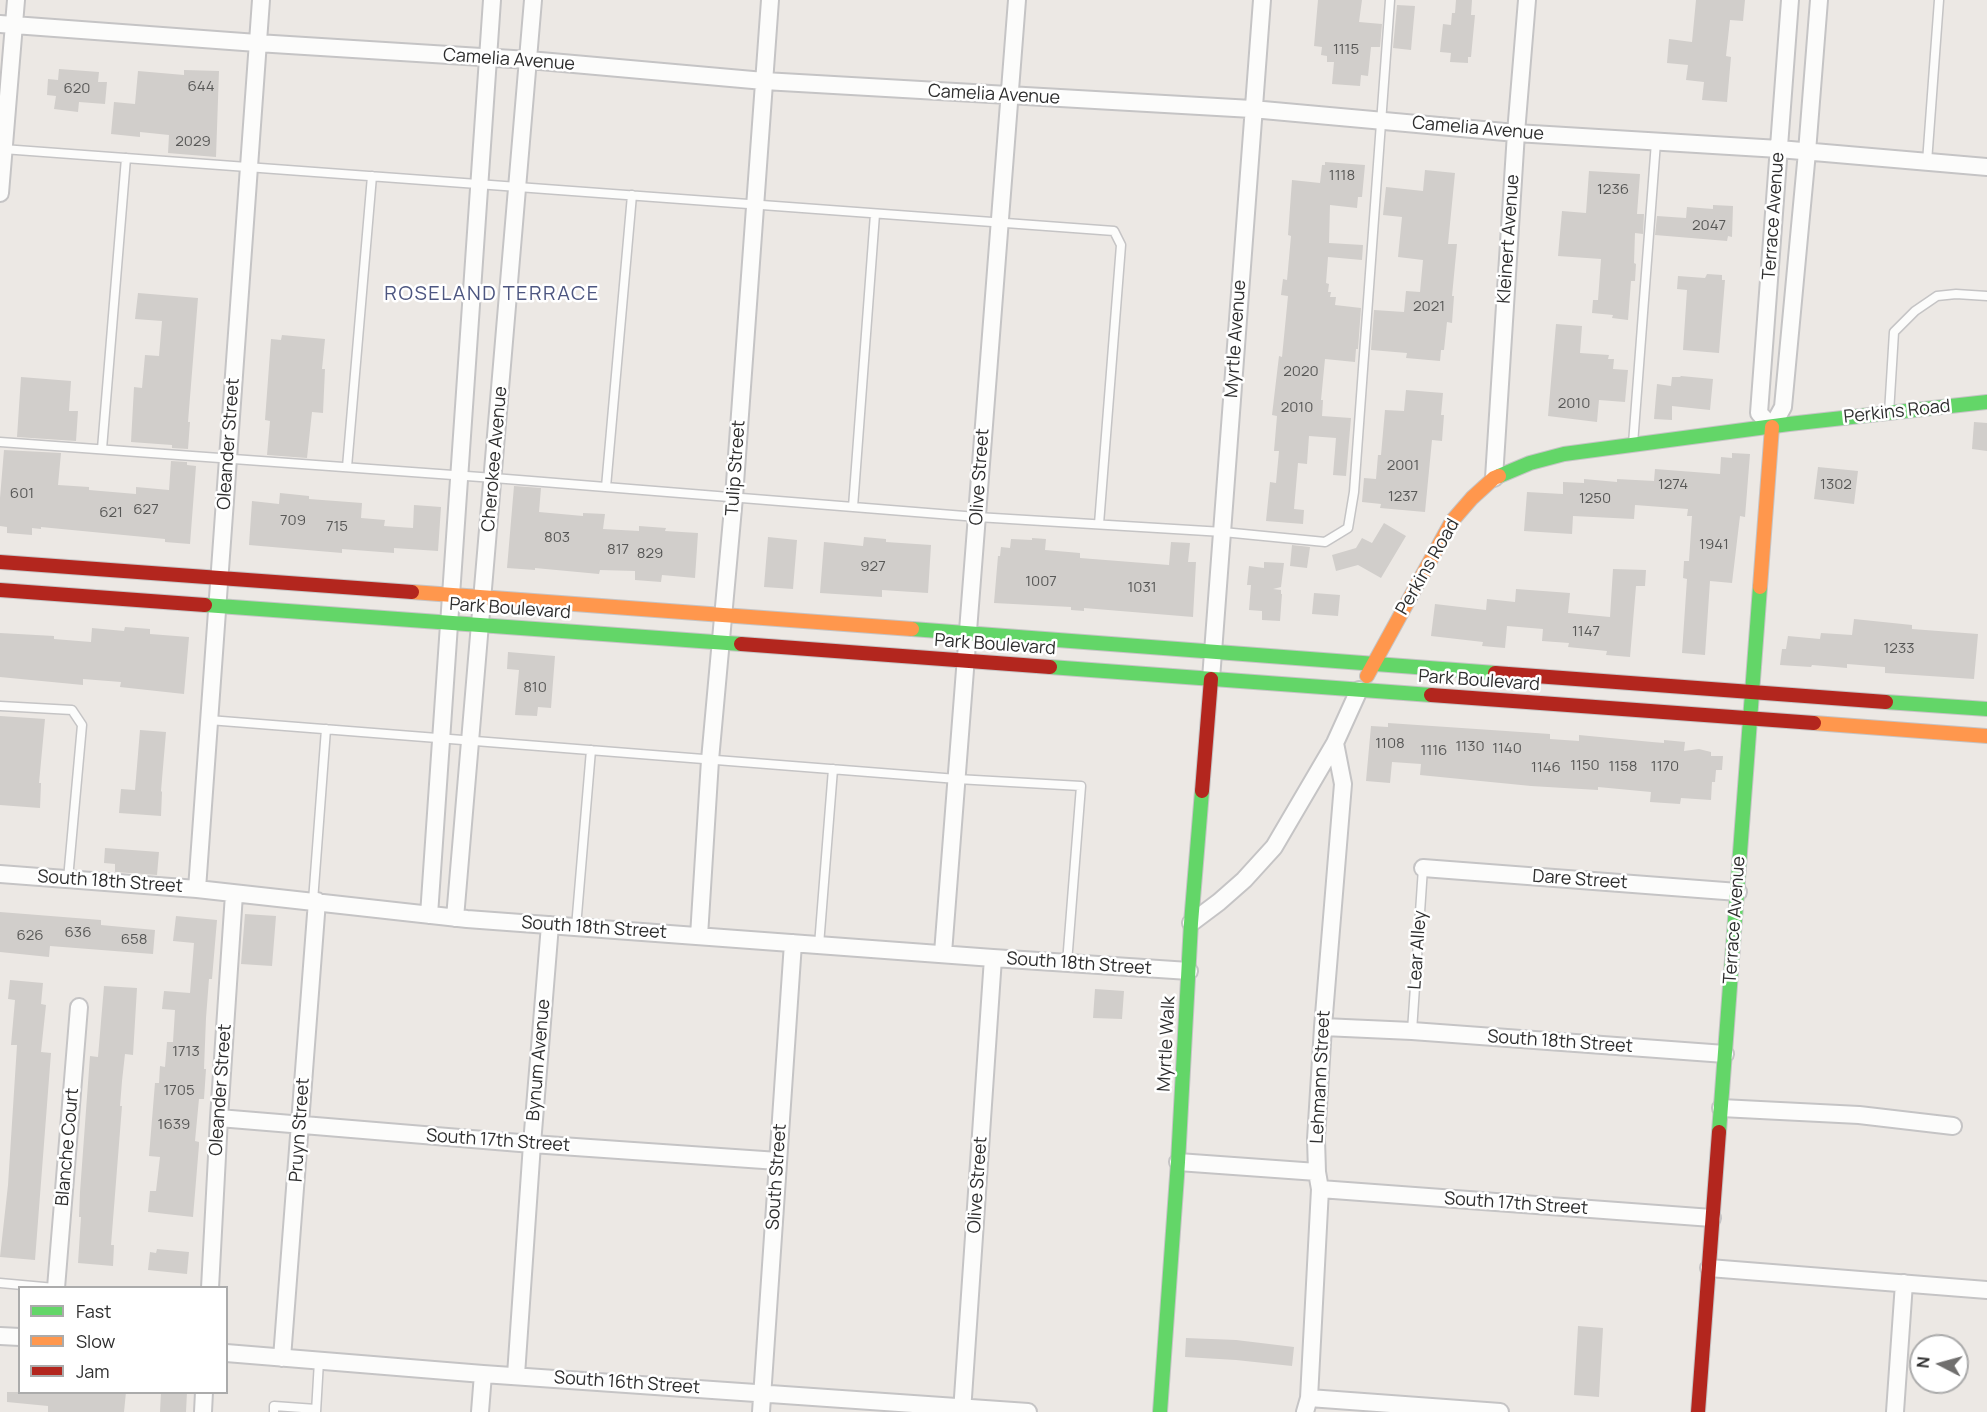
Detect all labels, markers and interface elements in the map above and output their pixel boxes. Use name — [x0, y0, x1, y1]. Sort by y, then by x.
house number: 1115 — [1333, 41, 1359, 59]
street label: Camelia Avenue — [442, 45, 576, 75]
house number: 644 — [187, 78, 215, 96]
house number: 620 — [63, 80, 91, 98]
street label: Camelia Avenue — [927, 81, 1061, 109]
street label: Camelia Avenue — [1411, 112, 1545, 146]
house number: 2029 — [175, 133, 211, 151]
street label: Terrace Avenue — [1759, 151, 1789, 281]
house number: 1118 — [1329, 167, 1355, 185]
street label: Kleinert Avenue — [1494, 174, 1524, 304]
house number: 1236 — [1597, 181, 1629, 199]
house number: 2047 — [1692, 217, 1726, 235]
street label: Myrtle Avenue — [1221, 279, 1251, 399]
district label: ROSELAND TERRACE — [384, 282, 600, 306]
house number: 2021 — [1413, 298, 1445, 316]
house number: 2020 — [1283, 363, 1319, 381]
street label: Oleander Street — [214, 377, 244, 511]
street label: Cherokee Avenue — [478, 385, 512, 533]
house number: 2010 — [1558, 395, 1590, 413]
street label: Perkins Road — [1842, 396, 1952, 428]
house number: 2010 — [1281, 399, 1313, 417]
street label: Tulip Street — [722, 419, 750, 517]
street label: Olive Street — [966, 428, 994, 526]
house number: 2001 — [1387, 457, 1419, 475]
house number: 1274 — [1658, 476, 1688, 494]
house number: 1302 — [1820, 476, 1852, 494]
house number: 601 — [10, 485, 34, 503]
house number: 1237 — [1388, 488, 1418, 506]
house number: 1250 — [1579, 490, 1611, 508]
house number: 627 — [133, 501, 159, 519]
house number: 621 — [99, 504, 123, 522]
house number: 709 — [280, 512, 306, 530]
street label: Perkins Road — [1392, 515, 1464, 619]
house number: 715 — [326, 518, 348, 536]
house number: 803 — [544, 529, 570, 547]
house number: 1941 — [1699, 536, 1729, 554]
house number: 817 — [607, 541, 629, 559]
house number: 829 — [637, 545, 663, 563]
house number: 927 — [860, 558, 886, 576]
house number: 1007 — [1025, 573, 1057, 591]
house number: 1031 — [1127, 579, 1157, 597]
street label: Park Boulevard — [449, 594, 571, 624]
house number: 1147 — [1572, 623, 1600, 641]
street label: Park Boulevard — [934, 630, 1056, 660]
house number: 1233 — [1884, 640, 1914, 658]
street label: Park Boulevard — [1418, 666, 1540, 696]
house number: 810 — [523, 679, 547, 697]
house number: 1108 — [1375, 735, 1405, 753]
house number: 1130 — [1455, 738, 1485, 756]
house number: 1140 — [1492, 740, 1522, 758]
house number: 1116 — [1421, 742, 1447, 760]
house number: 1150 — [1570, 757, 1600, 775]
house number: 1158 — [1608, 758, 1638, 776]
house number: 1170 — [1651, 758, 1679, 776]
house number: 1146 — [1531, 759, 1561, 777]
street label: Terrace Avenue — [1720, 855, 1750, 985]
street label: South 18th Street — [37, 866, 183, 898]
street label: Dare Street — [1532, 866, 1628, 894]
street label: Lear Alley — [1404, 910, 1432, 990]
street label: South 18th Street — [521, 912, 667, 944]
house number: 636 — [65, 924, 91, 942]
house number: 626 — [16, 927, 44, 945]
house number: 658 — [121, 931, 147, 949]
street label: South 18th Street — [1006, 948, 1152, 980]
street label: Myrtle Walk — [1154, 996, 1180, 1092]
street label: Bynum Avenue — [523, 998, 555, 1122]
street label: Lehmann Street — [1307, 1010, 1335, 1144]
street label: Oleander Street — [206, 1023, 236, 1157]
street label: South 18th Street — [1487, 1026, 1633, 1058]
house number: 1713 — [172, 1043, 200, 1061]
street label: Pruyn Street — [286, 1077, 314, 1183]
house number: 1705 — [163, 1082, 195, 1100]
street label: Blanche Court — [52, 1087, 84, 1207]
house number: 1639 — [158, 1116, 190, 1134]
street label: South Street — [763, 1123, 791, 1231]
street label: South 17th Street — [425, 1125, 571, 1157]
street label: Olive Street — [964, 1136, 992, 1234]
street label: South 17th Street — [1443, 1188, 1589, 1220]
legend — [18, 1286, 228, 1394]
text: Fast — [76, 1299, 111, 1323]
text: Slow — [76, 1329, 115, 1353]
north arrow — [1909, 1334, 1969, 1394]
text: N — [1912, 1355, 1935, 1369]
text: Jam — [76, 1359, 110, 1383]
street label: South 16th Street — [553, 1367, 701, 1399]

